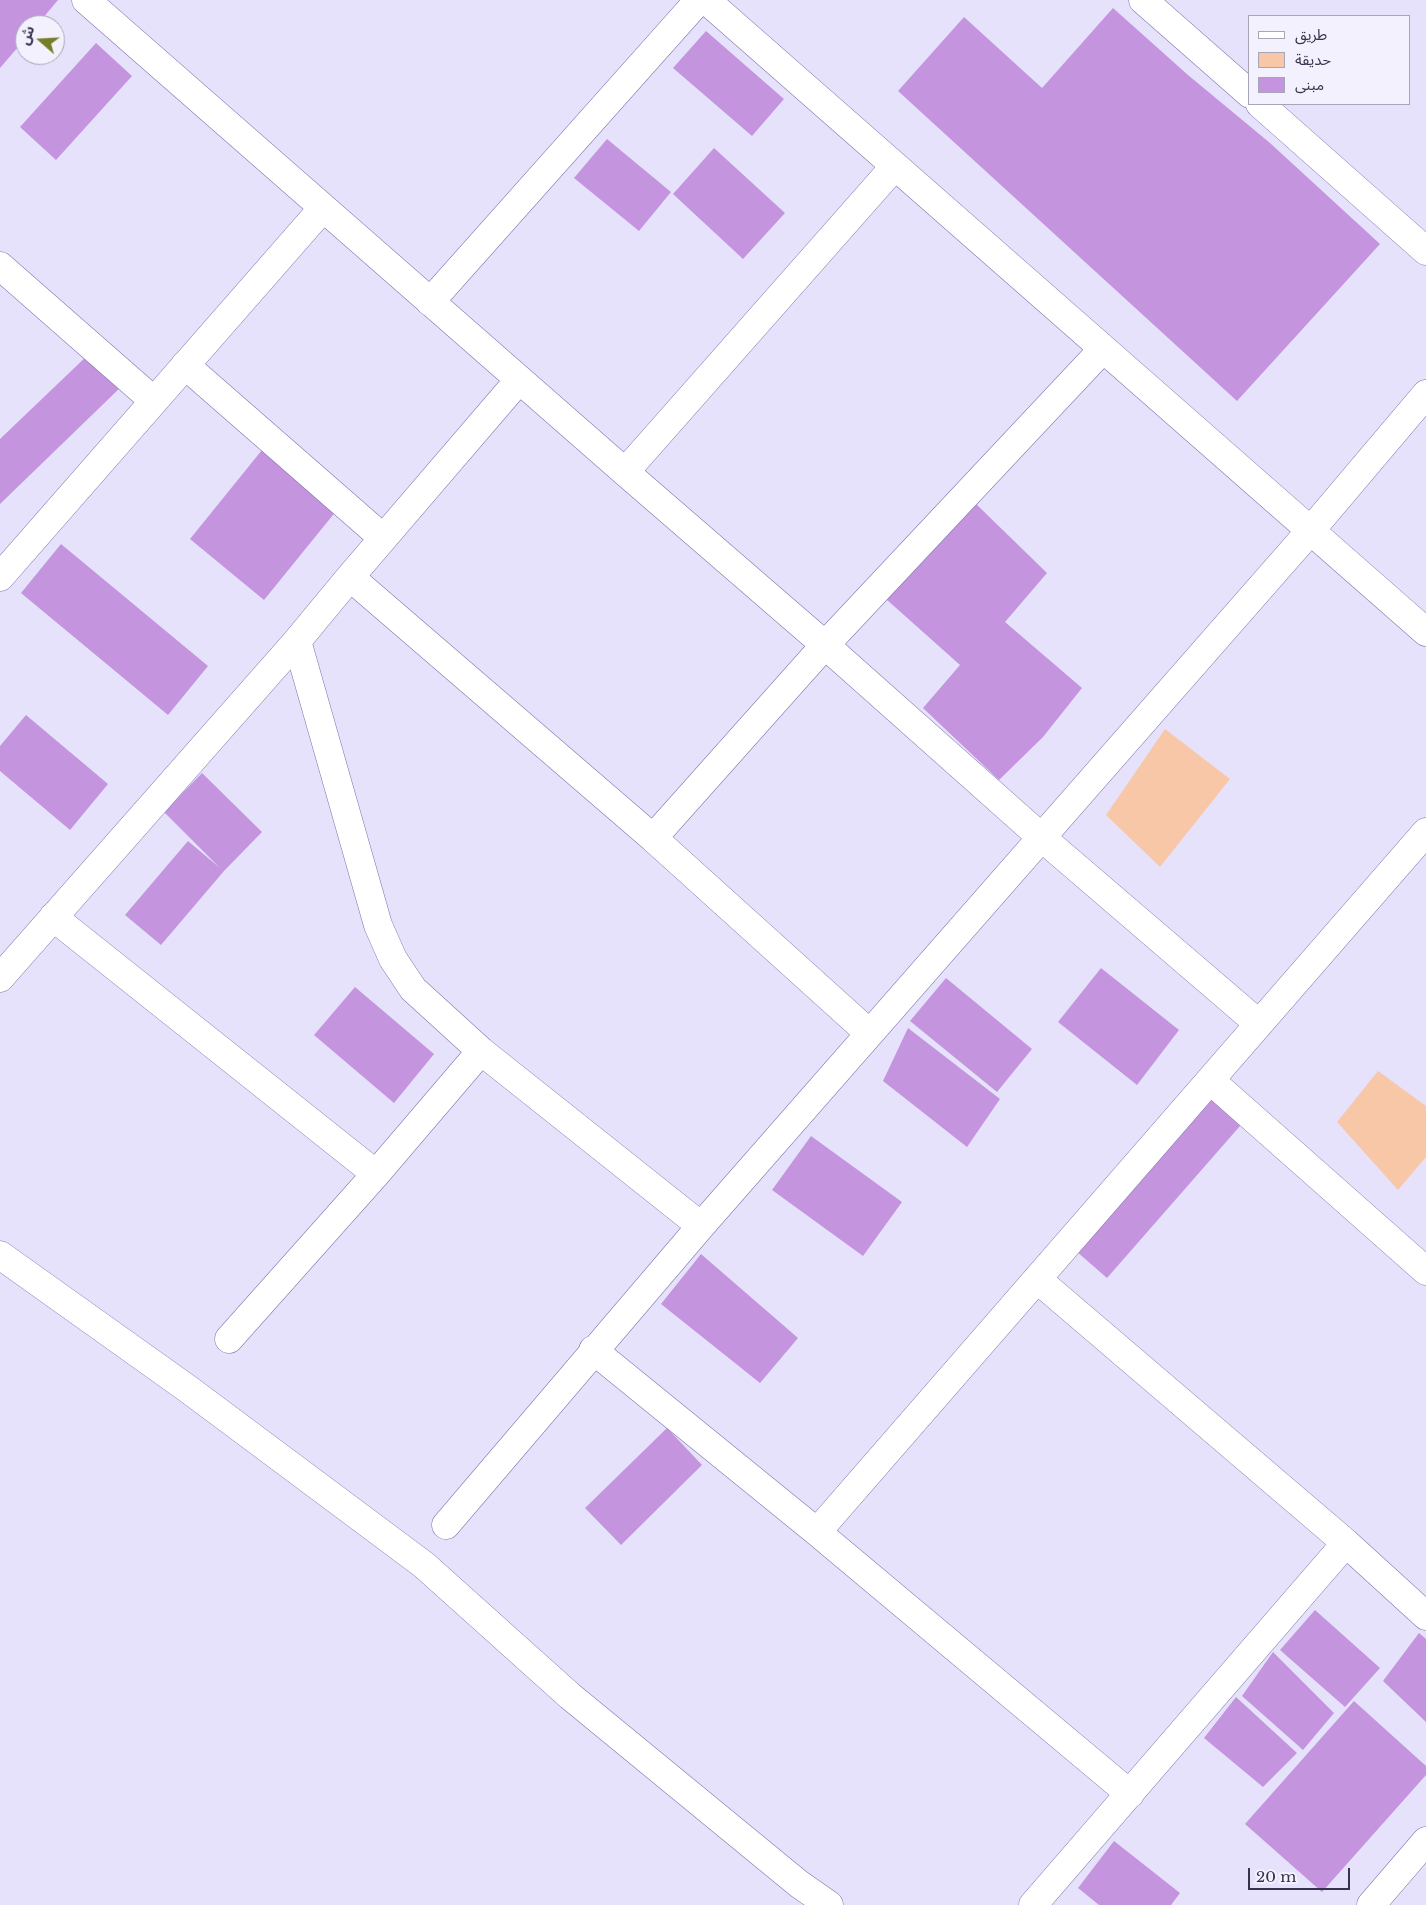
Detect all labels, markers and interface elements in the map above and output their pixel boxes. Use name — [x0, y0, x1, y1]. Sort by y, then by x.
north arrow — [15, 15, 65, 65]
legend — [1248, 15, 1411, 105]
text: ش — [15, 23, 38, 47]
text: طريق — [1295, 25, 1327, 44]
text: حديقة — [1295, 50, 1331, 69]
text: مبنى — [1295, 75, 1324, 94]
scale bar — [1251, 1858, 1354, 1890]
text: 20 m — [1256, 1867, 1296, 1886]

